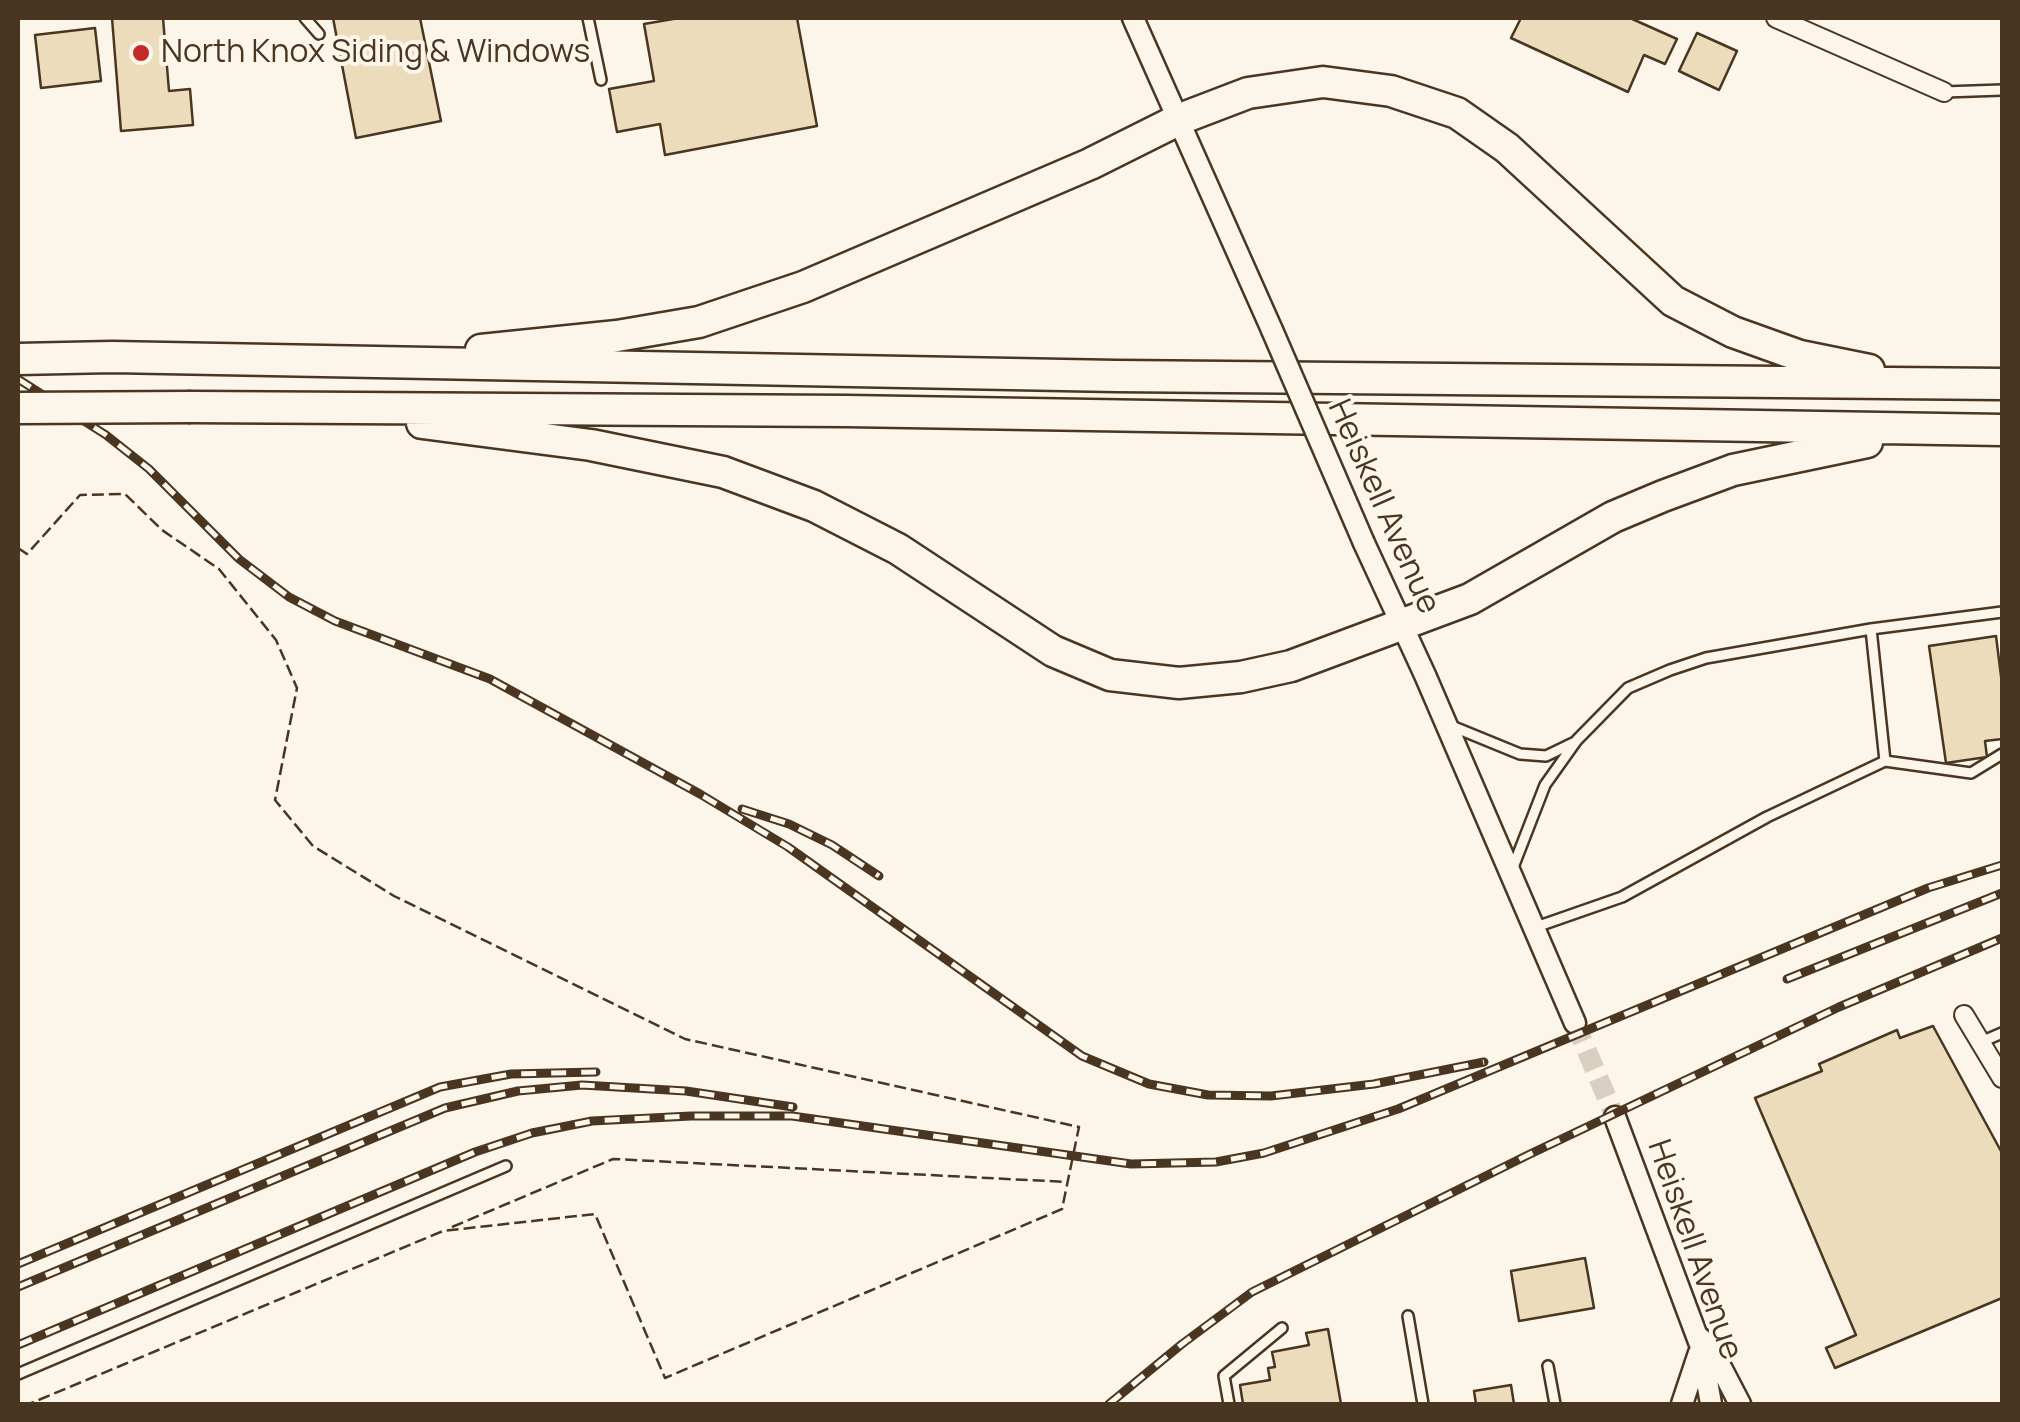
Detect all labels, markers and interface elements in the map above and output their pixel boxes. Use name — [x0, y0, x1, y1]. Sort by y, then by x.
place label: North Knox Siding & Windows — [161, 34, 590, 72]
marker: North Knox Siding & Windows — [130, 42, 152, 64]
street label: Heiskell Avenue — [1319, 394, 1447, 620]
street label: Heiskell Avenue — [1638, 1135, 1750, 1365]

